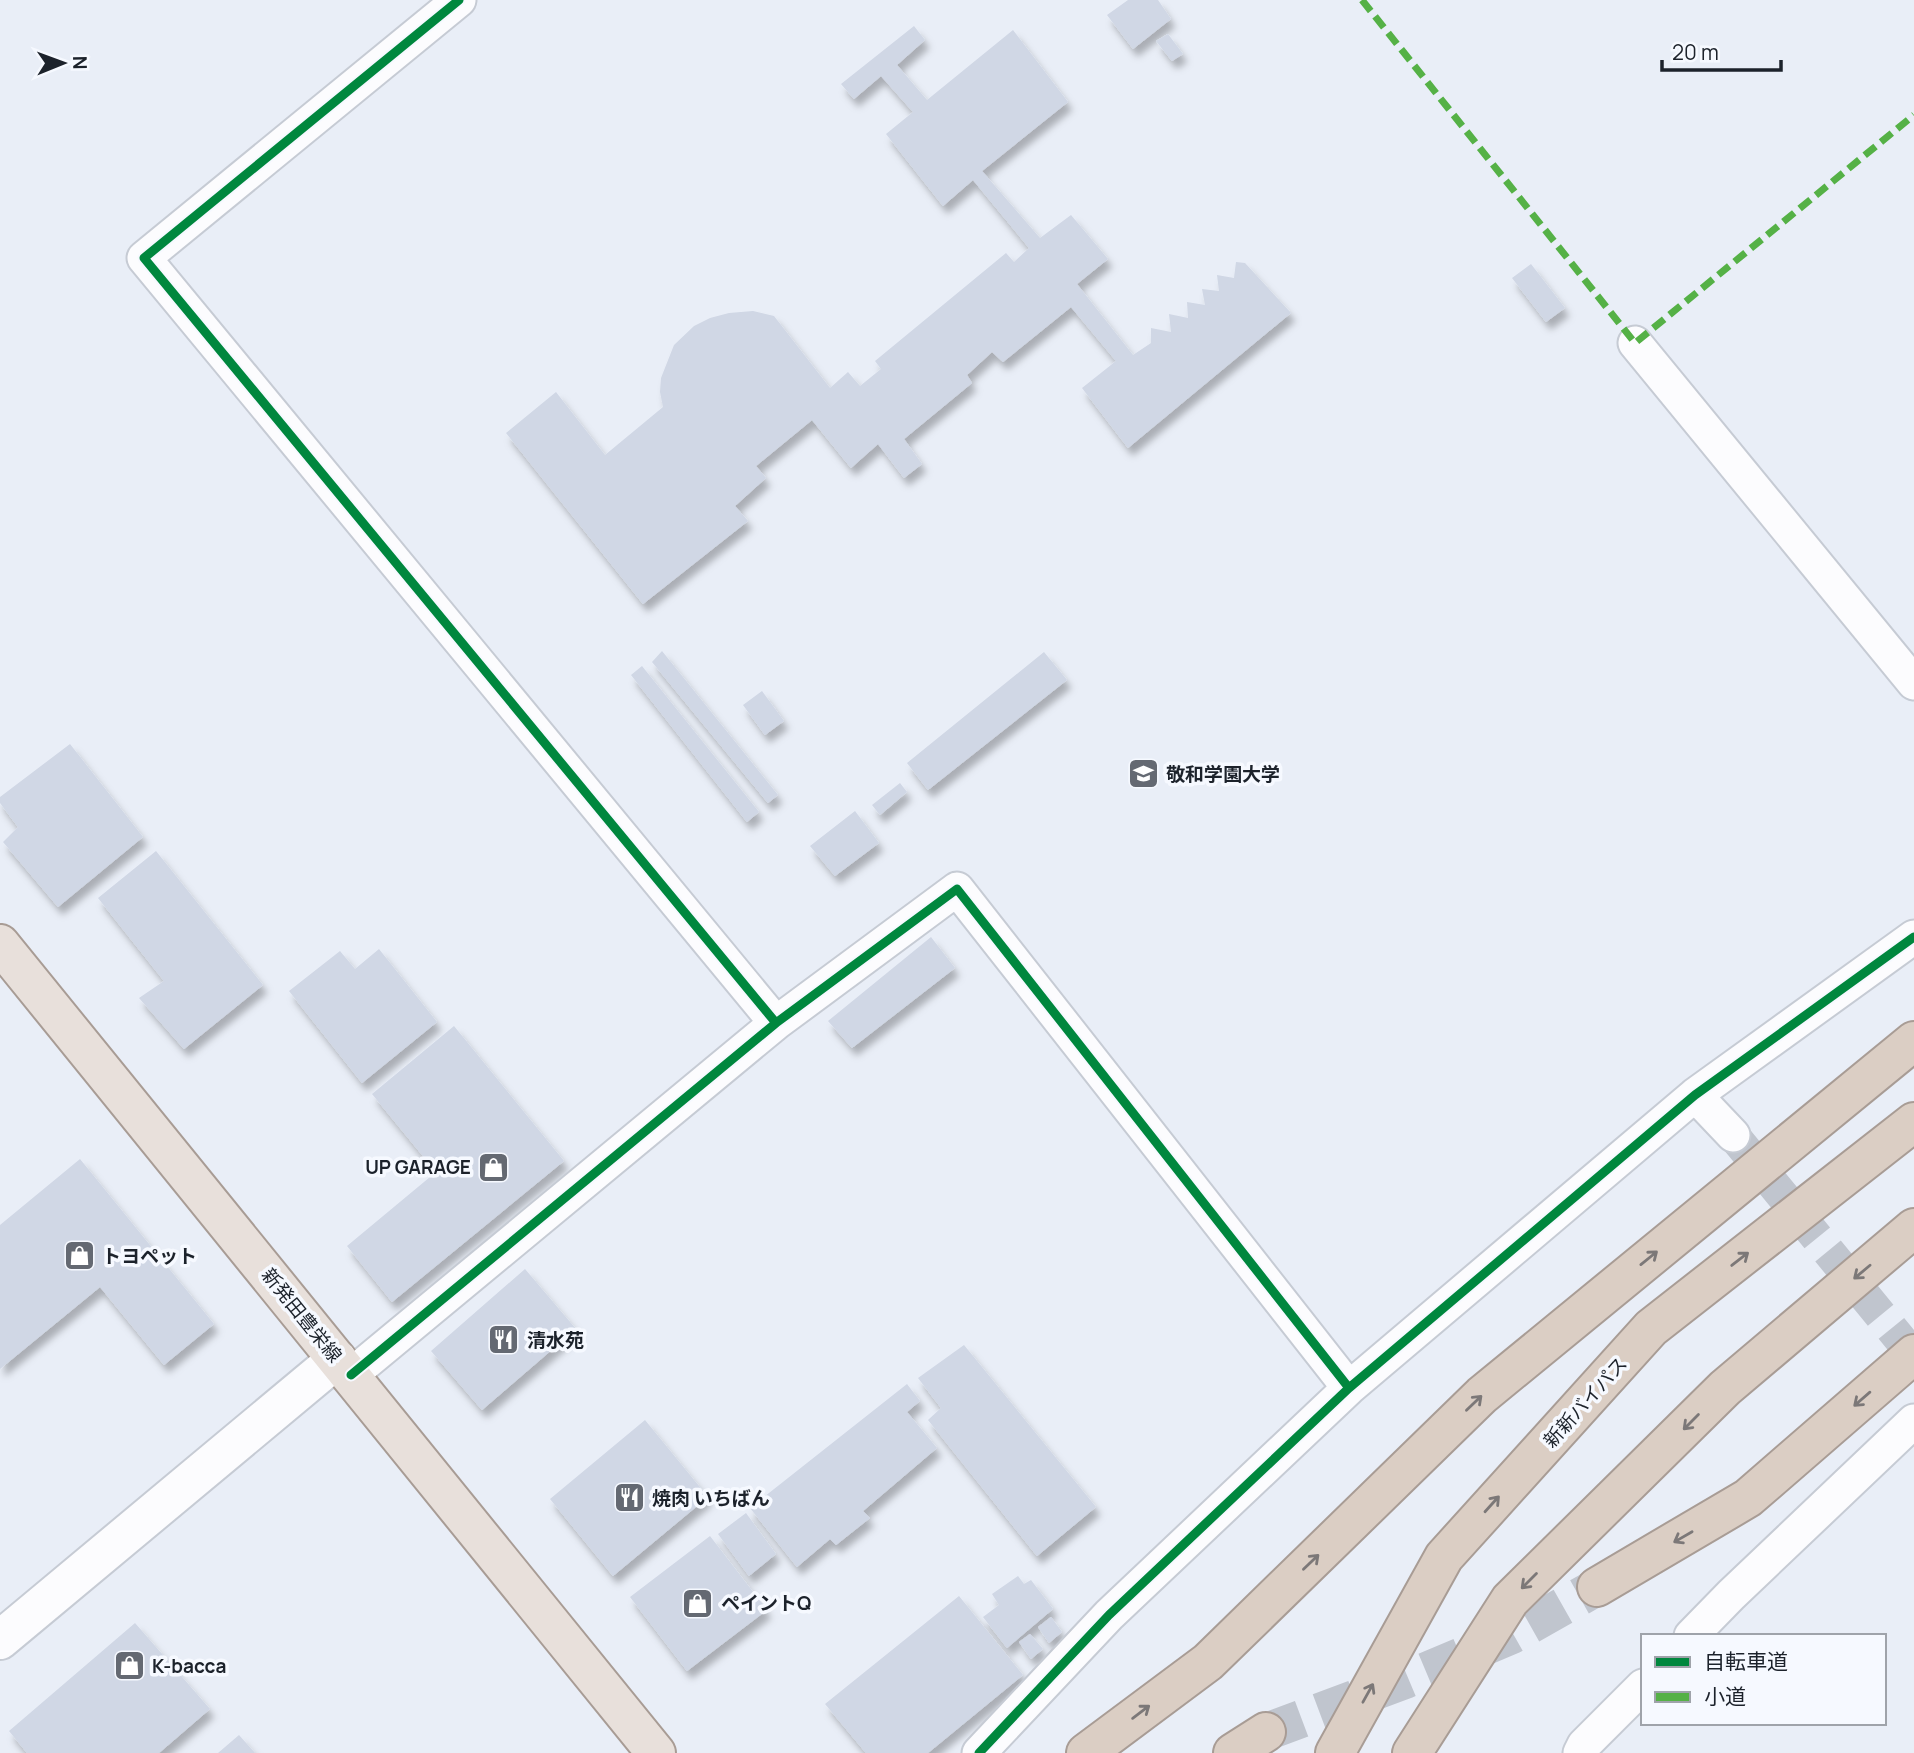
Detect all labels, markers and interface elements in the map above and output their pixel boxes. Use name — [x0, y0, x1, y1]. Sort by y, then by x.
north arrow — [28, 28, 98, 98]
scale bar — [1662, 28, 1781, 72]
text: 20 m — [1672, 38, 1719, 66]
text: N — [67, 56, 93, 70]
school or university icon: 敬和学園大学 — [1126, 757, 1160, 791]
place label: 敬和学園大学 — [1166, 761, 1280, 787]
shop icon: UP GARAGE — [477, 1150, 511, 1184]
place label: UP GARAGE — [365, 1154, 471, 1180]
shop icon: トヨペット — [62, 1239, 96, 1273]
place label: トヨペット — [102, 1243, 197, 1269]
one-way arrow — [1640, 1250, 1658, 1266]
one-way arrow — [1730, 1251, 1749, 1266]
street label: 新発田豊栄線 — [256, 1263, 348, 1367]
one-way arrow — [1853, 1264, 1871, 1280]
restaurant icon: 清水苑 — [487, 1323, 521, 1357]
place label: 清水苑 — [527, 1327, 584, 1353]
street label: 新新バイパス — [1537, 1351, 1633, 1453]
one-way arrow — [1854, 1391, 1872, 1407]
one-way arrow — [1465, 1395, 1482, 1412]
one-way arrow — [1683, 1413, 1700, 1430]
restaurant icon: 焼肉 いちばん — [612, 1481, 646, 1515]
place label: 焼肉 いちばん — [652, 1485, 770, 1511]
one-way arrow — [1484, 1495, 1500, 1513]
one-way arrow — [1673, 1530, 1693, 1544]
one-way arrow — [1302, 1553, 1319, 1570]
one-way arrow — [1521, 1573, 1538, 1590]
shop icon: ペイントQ — [681, 1586, 715, 1620]
place label: ペイントQ — [721, 1590, 811, 1616]
legend — [1641, 1634, 1886, 1725]
text: 自転車道 — [1704, 1647, 1788, 1675]
shop icon: K-bacca — [112, 1649, 146, 1683]
place label: K-bacca — [152, 1653, 226, 1679]
text: 小道 — [1704, 1682, 1746, 1710]
one-way arrow — [1361, 1684, 1375, 1704]
one-way arrow — [1131, 1705, 1150, 1720]

